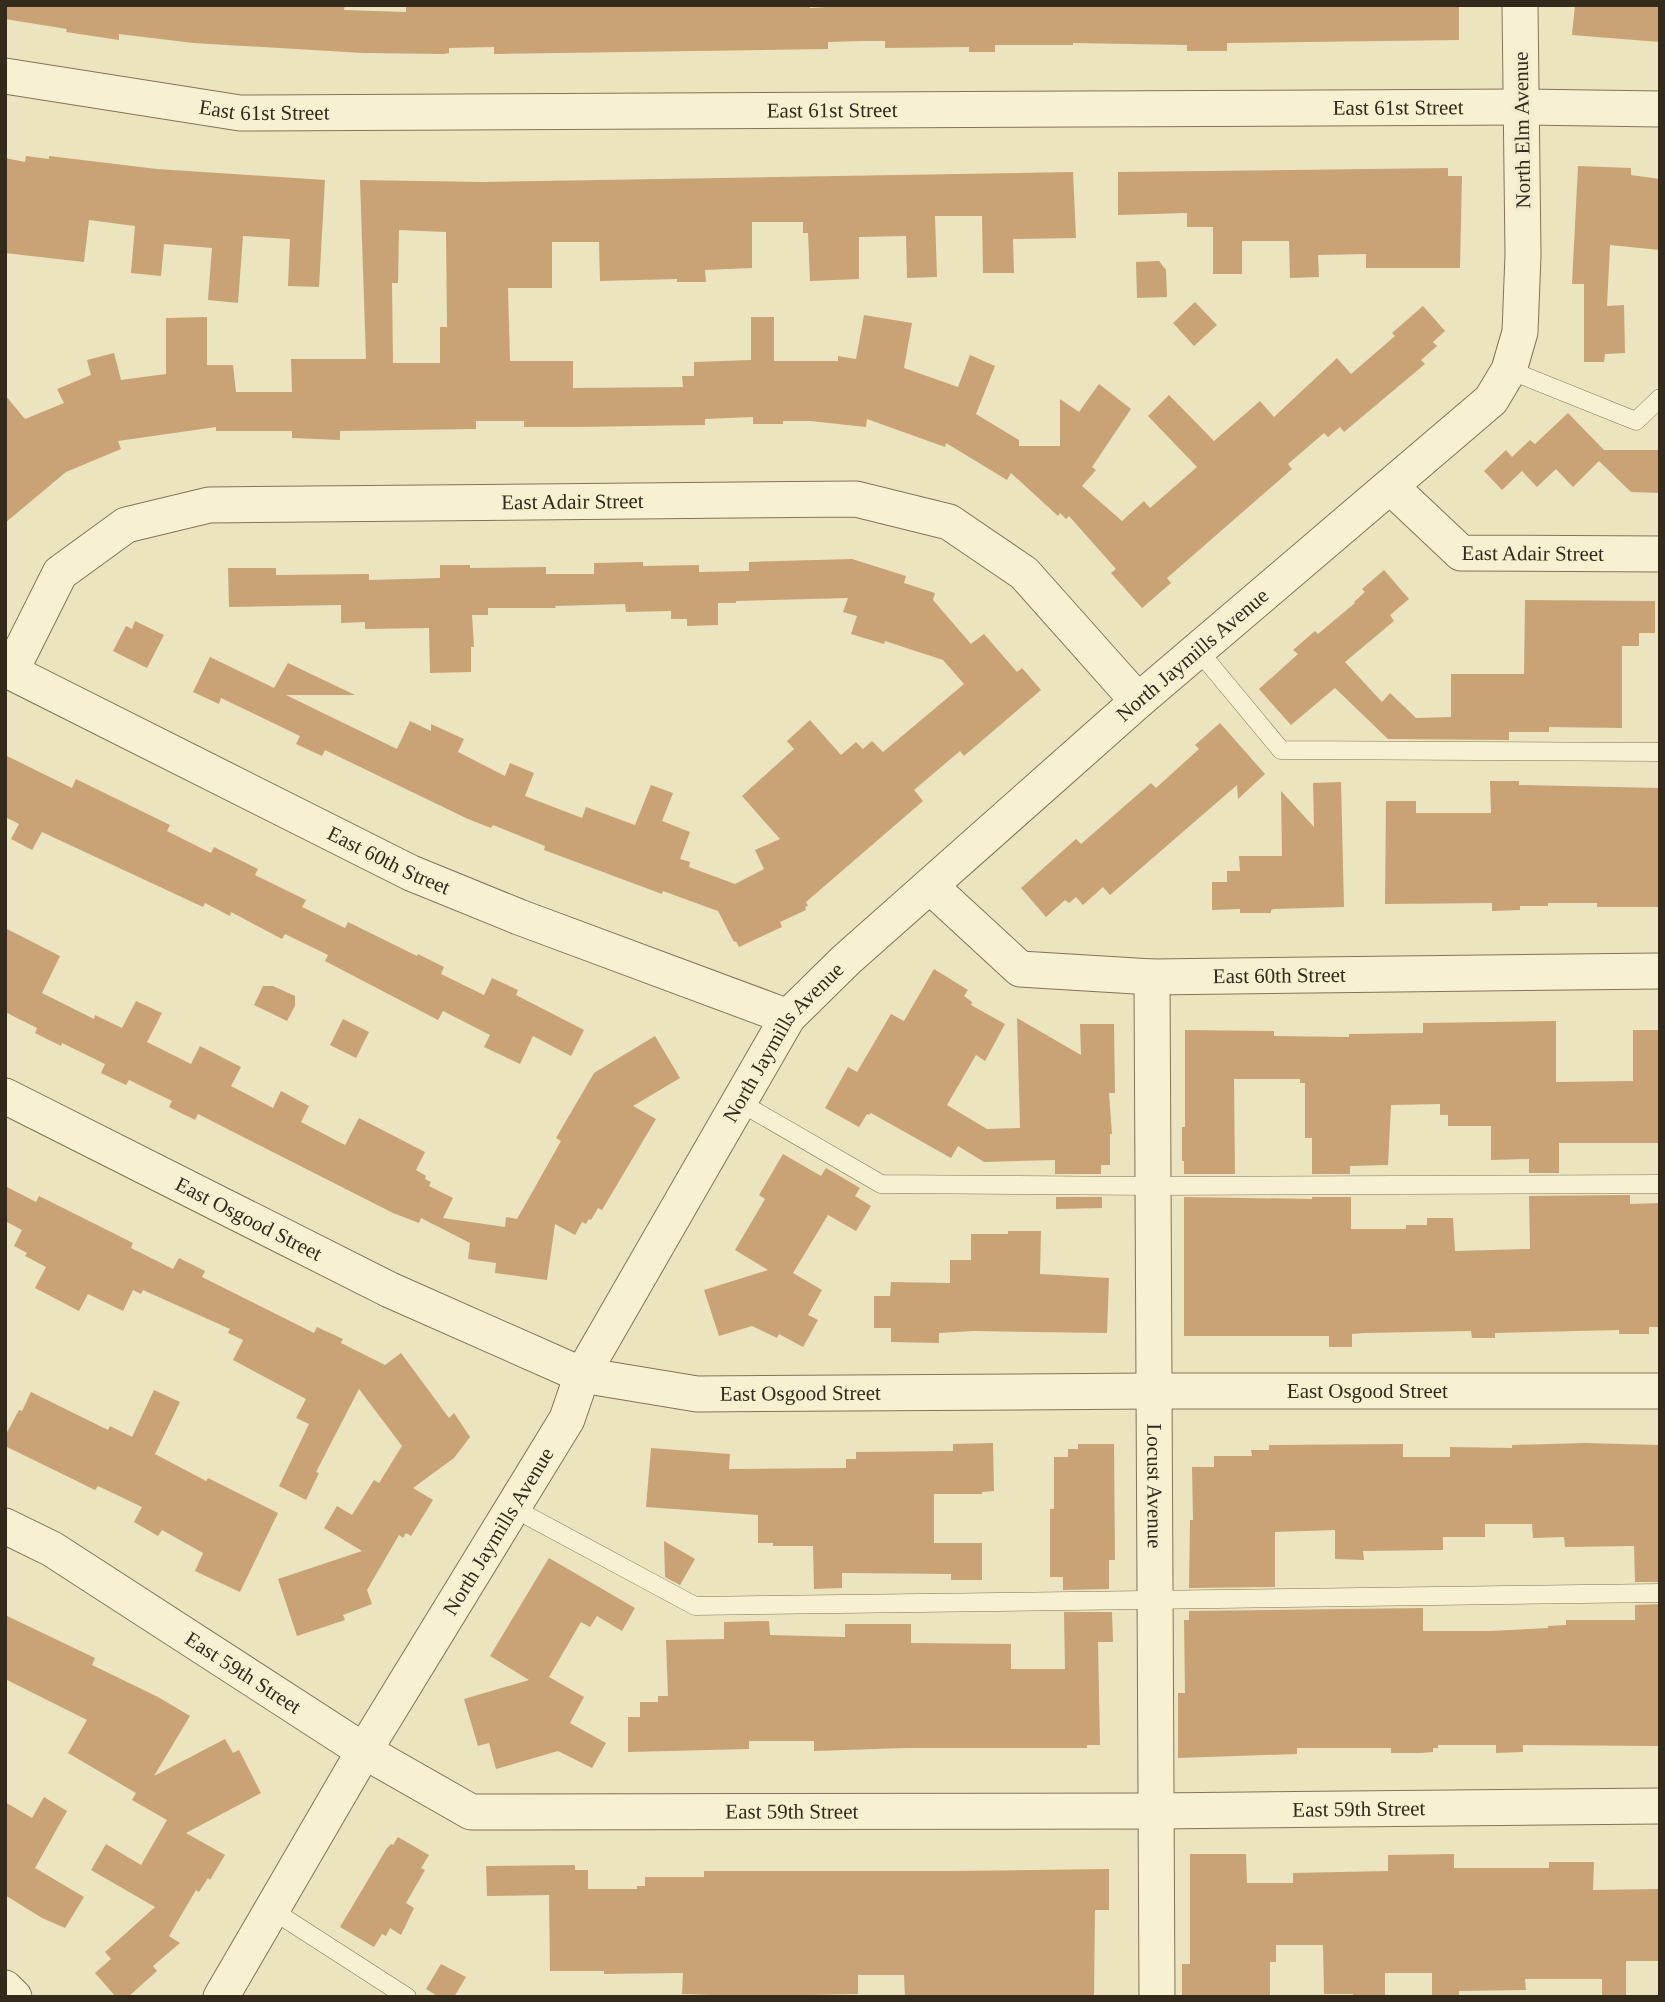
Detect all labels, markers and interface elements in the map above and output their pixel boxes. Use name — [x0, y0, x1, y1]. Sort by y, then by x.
street label: North Elm Avenue — [1509, 51, 1535, 209]
street label: East 61st Street — [197, 95, 330, 125]
street label: East 61st Street — [1333, 95, 1464, 120]
street label: East 61st Street — [767, 98, 898, 123]
street label: East Adair Street — [501, 489, 644, 514]
street label: East Adair Street — [1462, 541, 1604, 566]
street label: North Jaymills Avenue — [1111, 583, 1273, 727]
street label: East 60th Street — [323, 821, 454, 900]
street label: North Jaymills Avenue — [718, 957, 848, 1126]
street label: East 60th Street — [1213, 963, 1346, 988]
street label: East Osgood Street — [171, 1172, 326, 1266]
street label: East Osgood Street — [1287, 1379, 1448, 1403]
street label: East Osgood Street — [720, 1381, 881, 1406]
street label: Locust Avenue — [1142, 1423, 1167, 1549]
street label: North Jaymills Avenue — [438, 1443, 559, 1620]
street label: East 59th Street — [181, 1627, 306, 1719]
street label: East 59th Street — [1292, 1796, 1426, 1822]
street label: East 59th Street — [725, 1799, 859, 1824]

